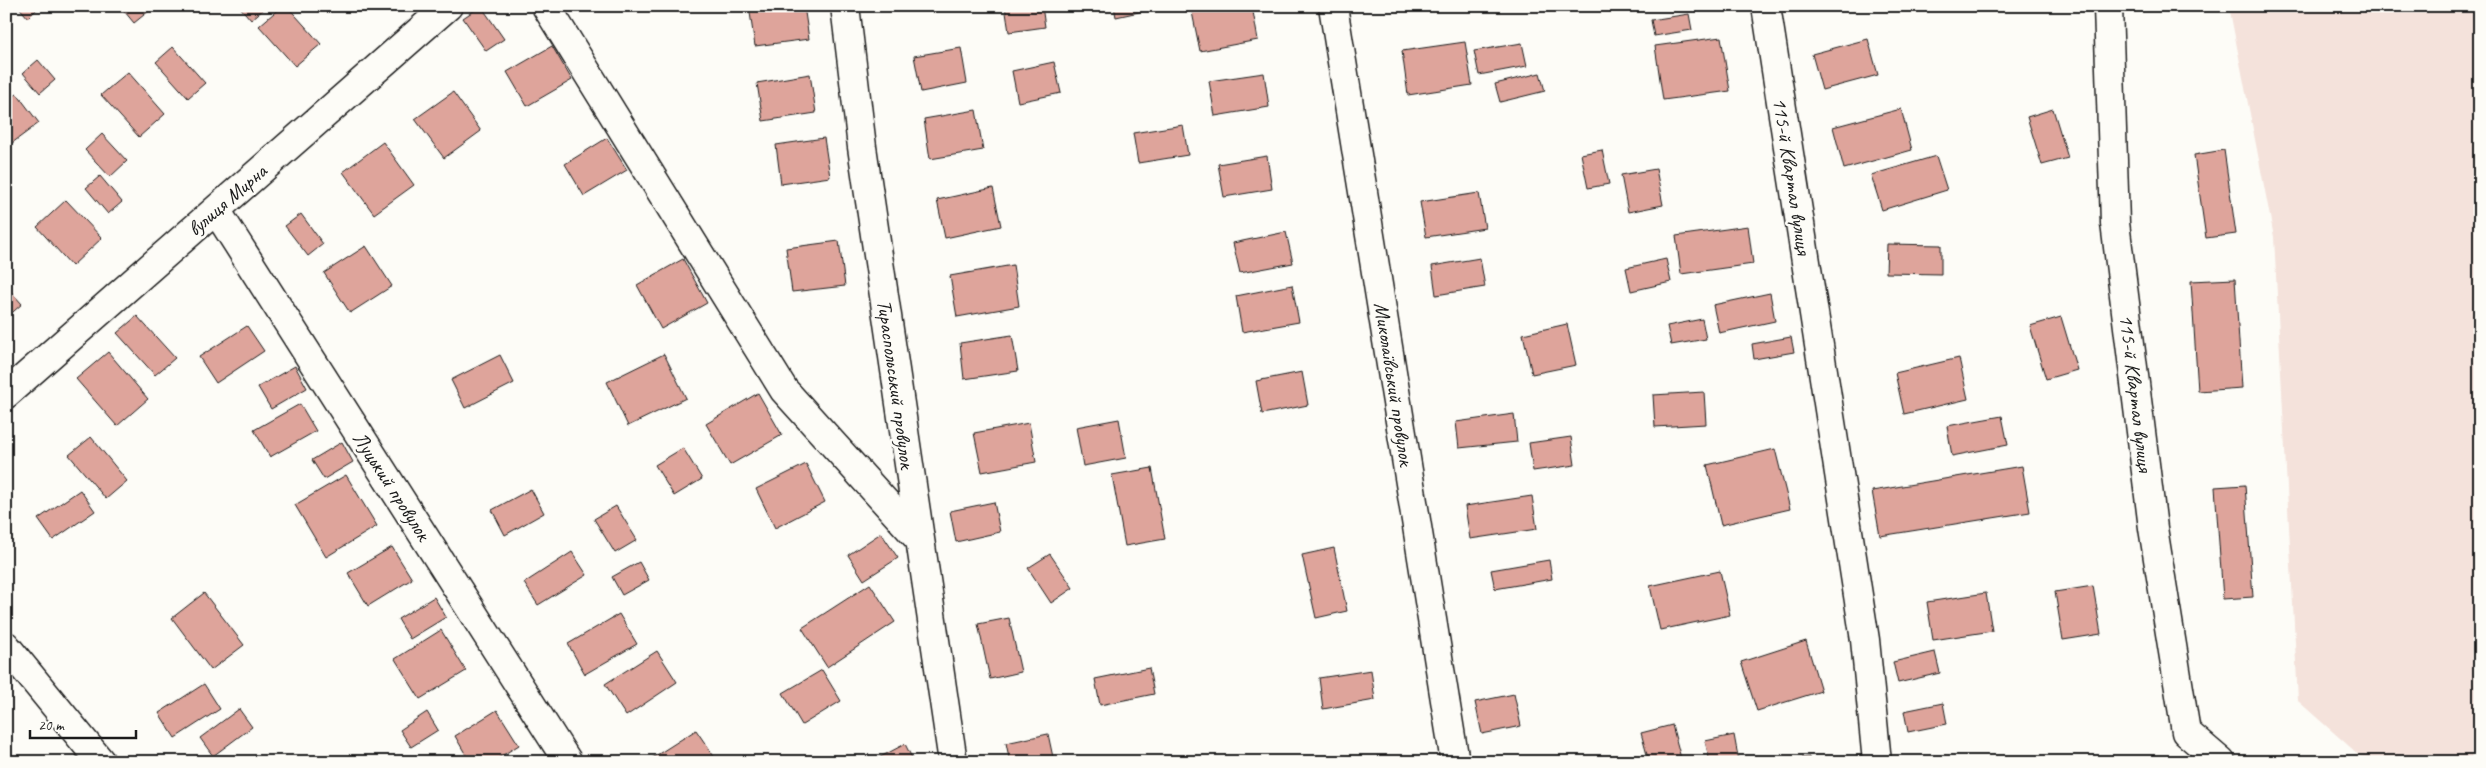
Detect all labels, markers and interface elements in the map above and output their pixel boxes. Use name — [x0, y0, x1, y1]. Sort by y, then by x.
street label: 115-й Квартал вулиця — [1767, 96, 1817, 258]
street label: вулиця Мирна — [182, 157, 273, 242]
street label: Тираспольський провулок — [871, 298, 921, 472]
street label: Миколаївський провулок — [1368, 300, 1420, 470]
street label: 115-й Квартал вулиця — [2113, 313, 2159, 475]
street label: Луцький провулок — [347, 427, 438, 547]
scale bar — [30, 708, 136, 740]
text: 20 m — [38, 716, 65, 735]

